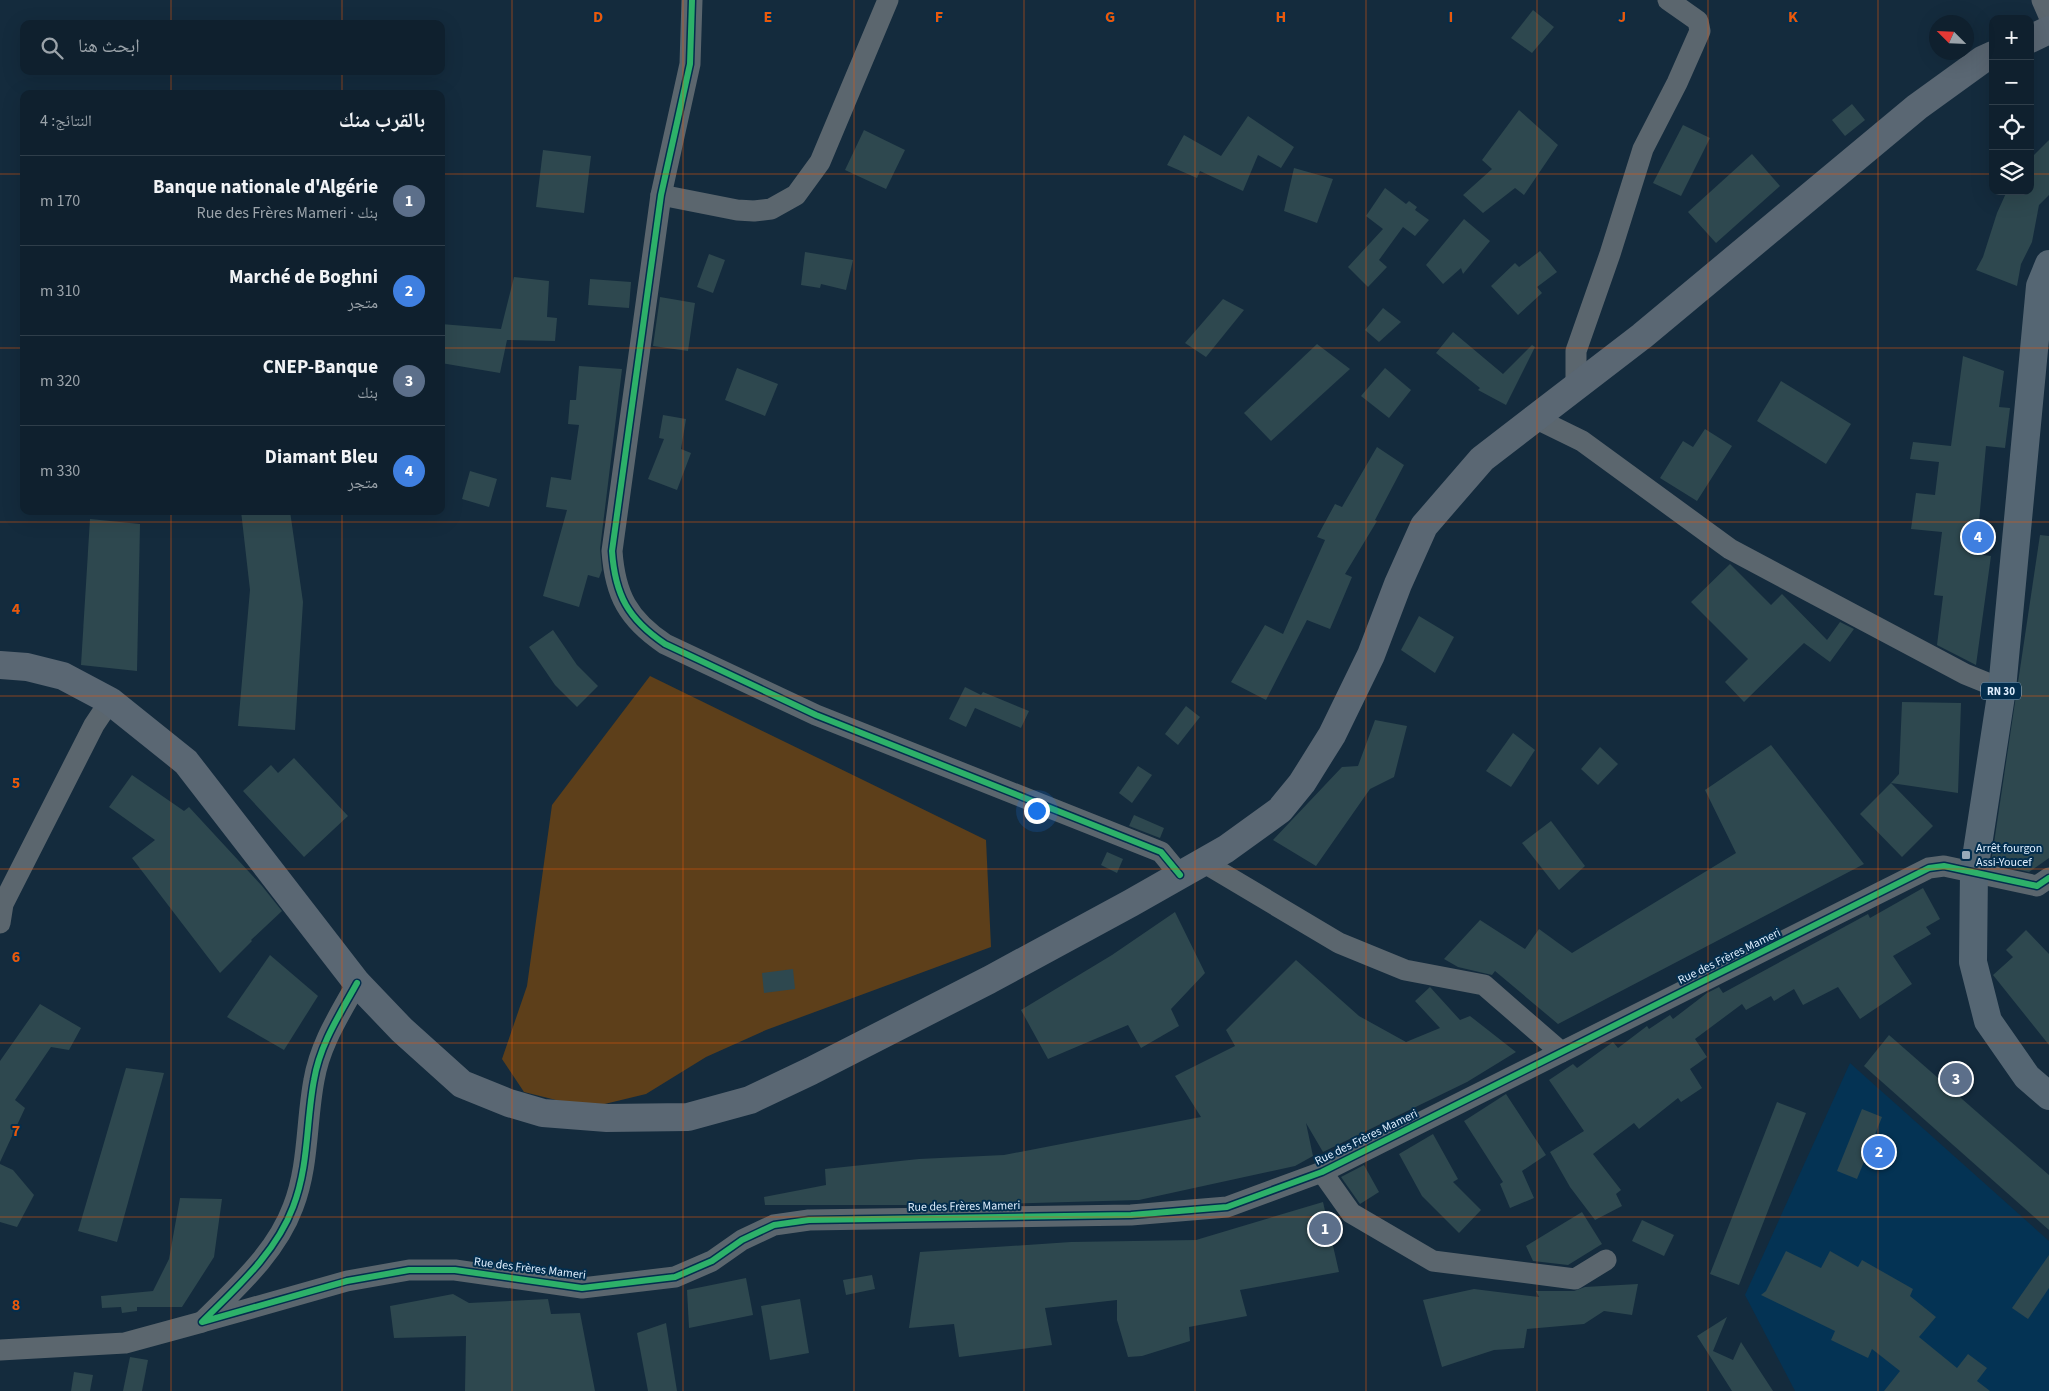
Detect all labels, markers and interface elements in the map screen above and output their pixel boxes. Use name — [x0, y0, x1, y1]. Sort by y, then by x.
text: D — [593, 6, 603, 28]
text: E — [764, 6, 772, 28]
text: F — [935, 6, 943, 28]
text: G — [1105, 6, 1115, 28]
text: H — [1276, 6, 1286, 28]
text: I — [1449, 6, 1453, 28]
text: J — [1618, 6, 1626, 28]
text: K — [1788, 6, 1798, 28]
north arrow — [1929, 15, 1974, 60]
map controls — [1989, 15, 2034, 195]
button: + — [1989, 15, 2034, 60]
search box — [20, 20, 445, 75]
text: ابحث هنا — [78, 33, 140, 60]
icon: search — [38, 34, 66, 62]
button: − — [1989, 60, 2034, 105]
text: بالقرب منك — [339, 105, 425, 135]
button: locate — [1989, 105, 2034, 150]
text: النتائج: 4 — [40, 110, 92, 132]
button: layers — [1989, 150, 2034, 195]
text: Banque nationale d'Algérie — [153, 174, 378, 201]
text: 170 m — [40, 190, 80, 212]
text: 1 — [405, 190, 413, 212]
text: بنك · Rue des Frères Mameri — [197, 202, 378, 224]
text: Marché de Boghni — [229, 264, 378, 291]
text: 310 m — [40, 280, 80, 302]
text: 2 — [405, 280, 413, 302]
text: متجر — [348, 292, 378, 314]
text: CNEP-Banque — [263, 354, 378, 381]
text: 320 m — [40, 370, 80, 392]
text: 3 — [405, 370, 413, 392]
text: بنك — [357, 382, 378, 404]
text: Diamant Bleu — [265, 444, 378, 471]
text: 330 m — [40, 460, 80, 482]
text: 4 — [405, 460, 413, 482]
text: متجر — [348, 472, 378, 494]
pin: 4 — [1962, 518, 1994, 556]
text: 4 — [12, 598, 21, 620]
road number: RN 30 — [1981, 682, 2021, 699]
text: 5 — [12, 772, 20, 794]
your location — [1024, 798, 1050, 824]
place label: Arrêt fourgon Assi-Youcef — [1976, 840, 2042, 871]
marker: Arrêt fourgon Assi-Youcef — [1960, 849, 1972, 861]
street label: Rue des Frères Mameri — [1675, 924, 1784, 989]
text: 6 — [12, 946, 20, 968]
pin: 3 — [1940, 1060, 1972, 1098]
street label: Rue des Frères Mameri — [1312, 1105, 1421, 1170]
text: 7 — [12, 1120, 20, 1142]
pin: 2 — [1863, 1133, 1895, 1171]
street label: Rue des Frères Mameri — [908, 1197, 1021, 1216]
pin: 1 — [1309, 1210, 1341, 1248]
street label: Rue des Frères Mameri — [473, 1253, 587, 1284]
text: 8 — [12, 1294, 20, 1316]

